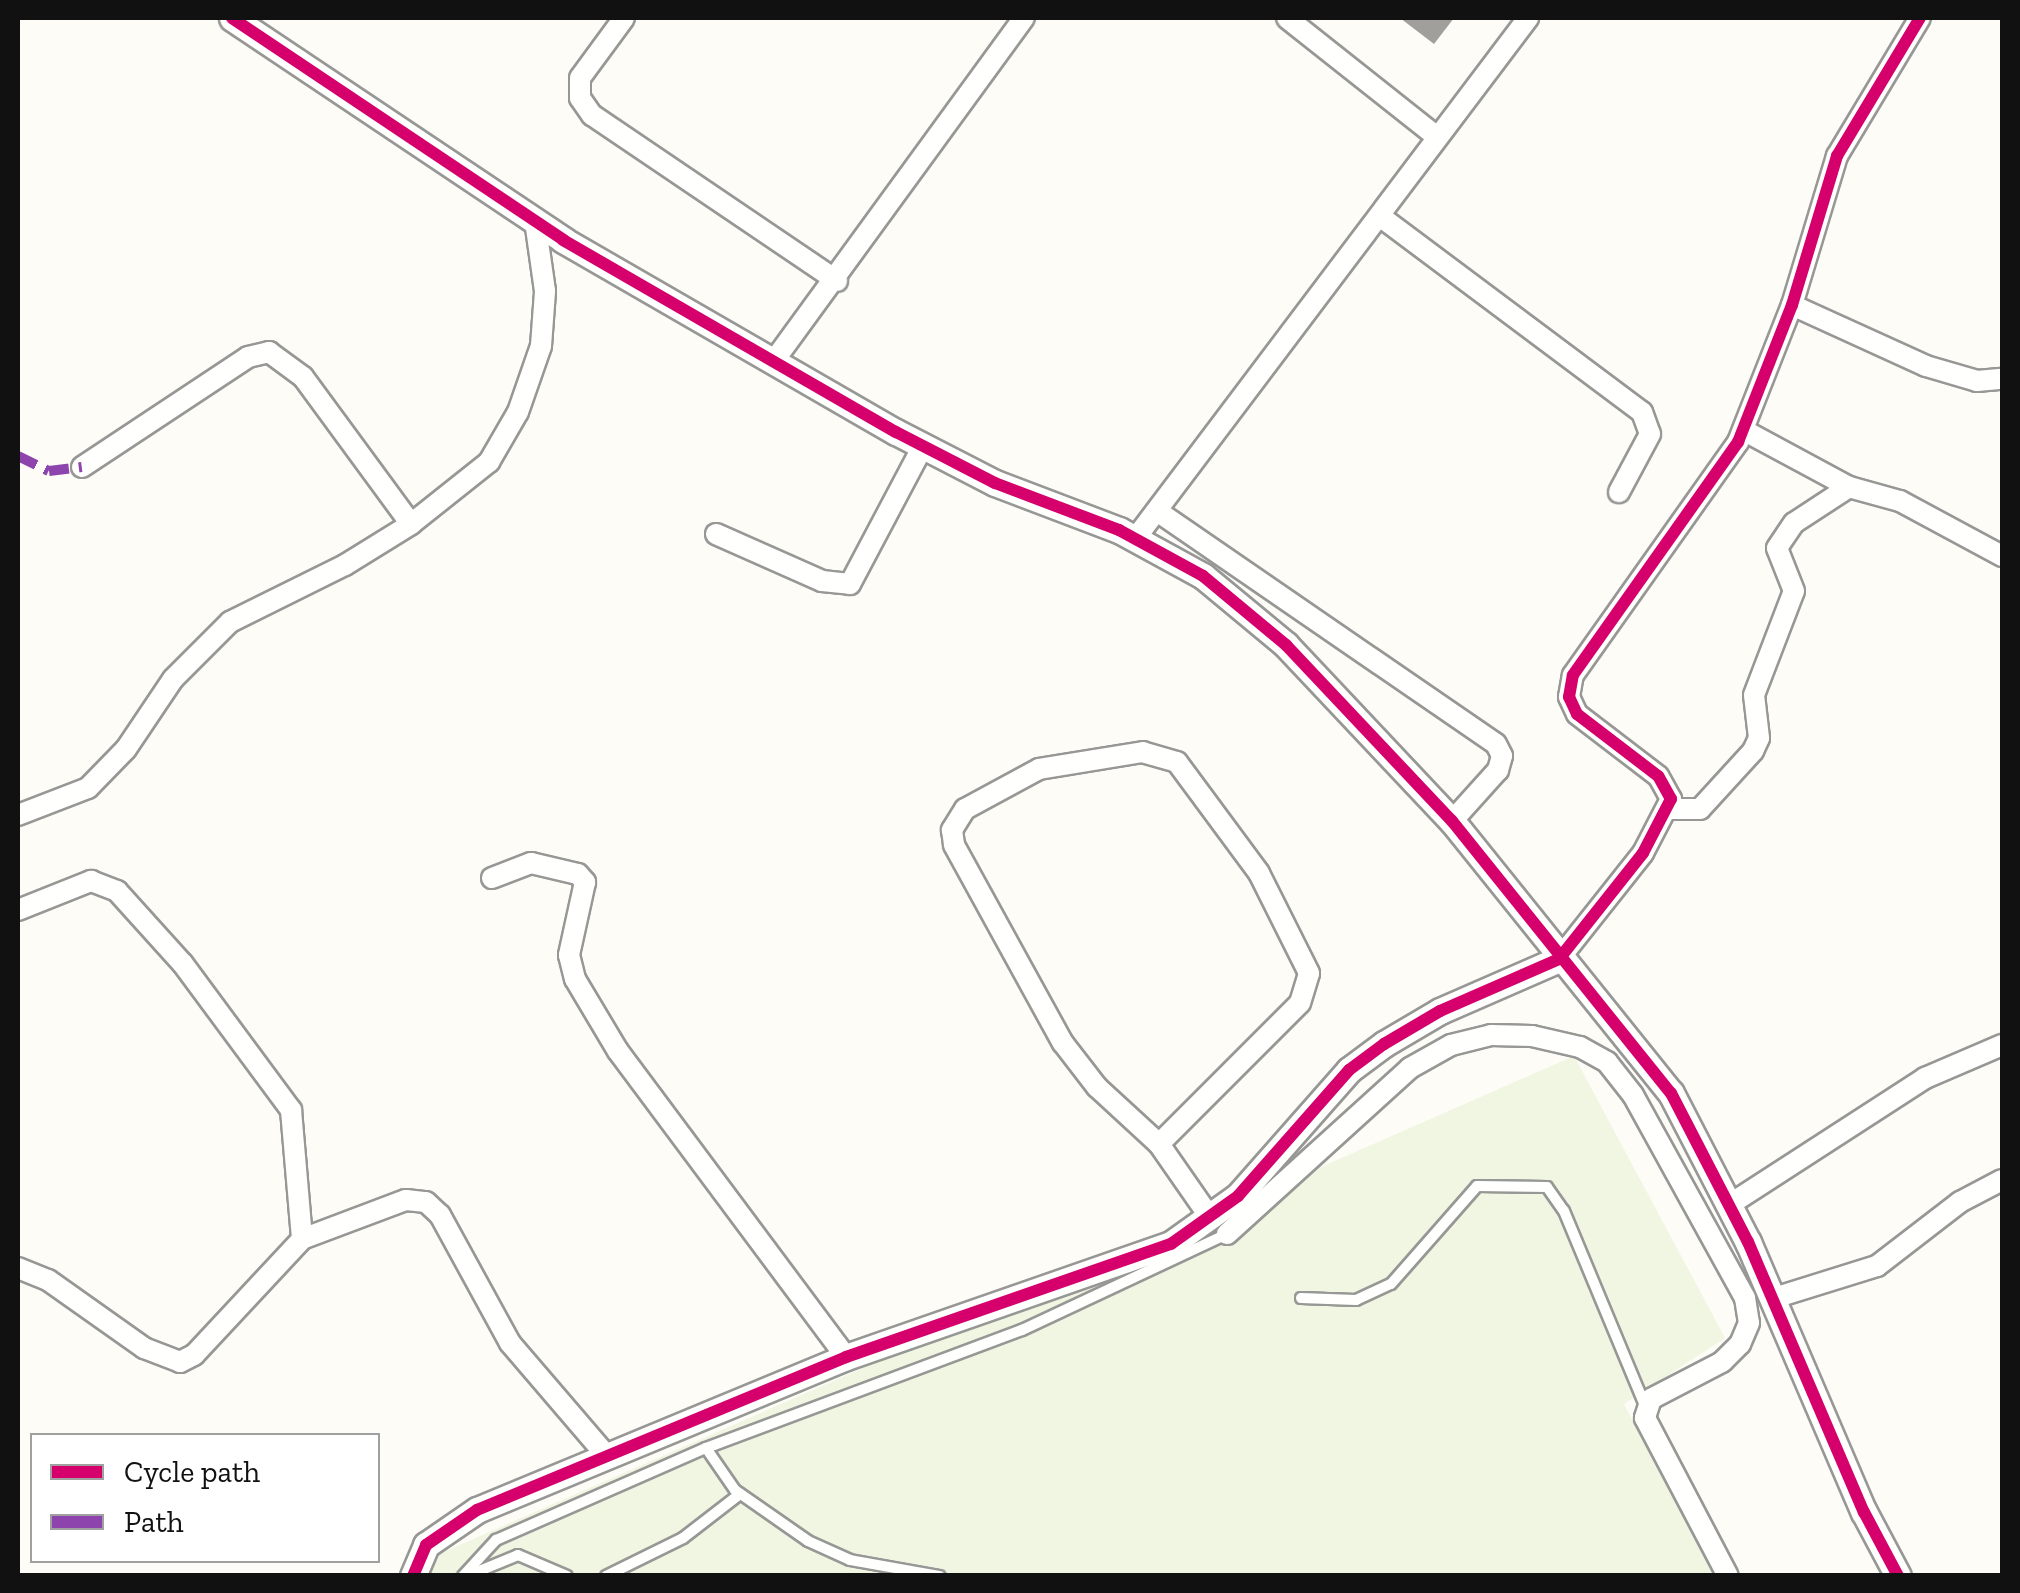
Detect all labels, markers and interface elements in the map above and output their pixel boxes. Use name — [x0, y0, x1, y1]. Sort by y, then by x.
legend — [30, 1433, 380, 1563]
text: Cycle path — [124, 1454, 260, 1490]
text: Path — [124, 1504, 183, 1540]

